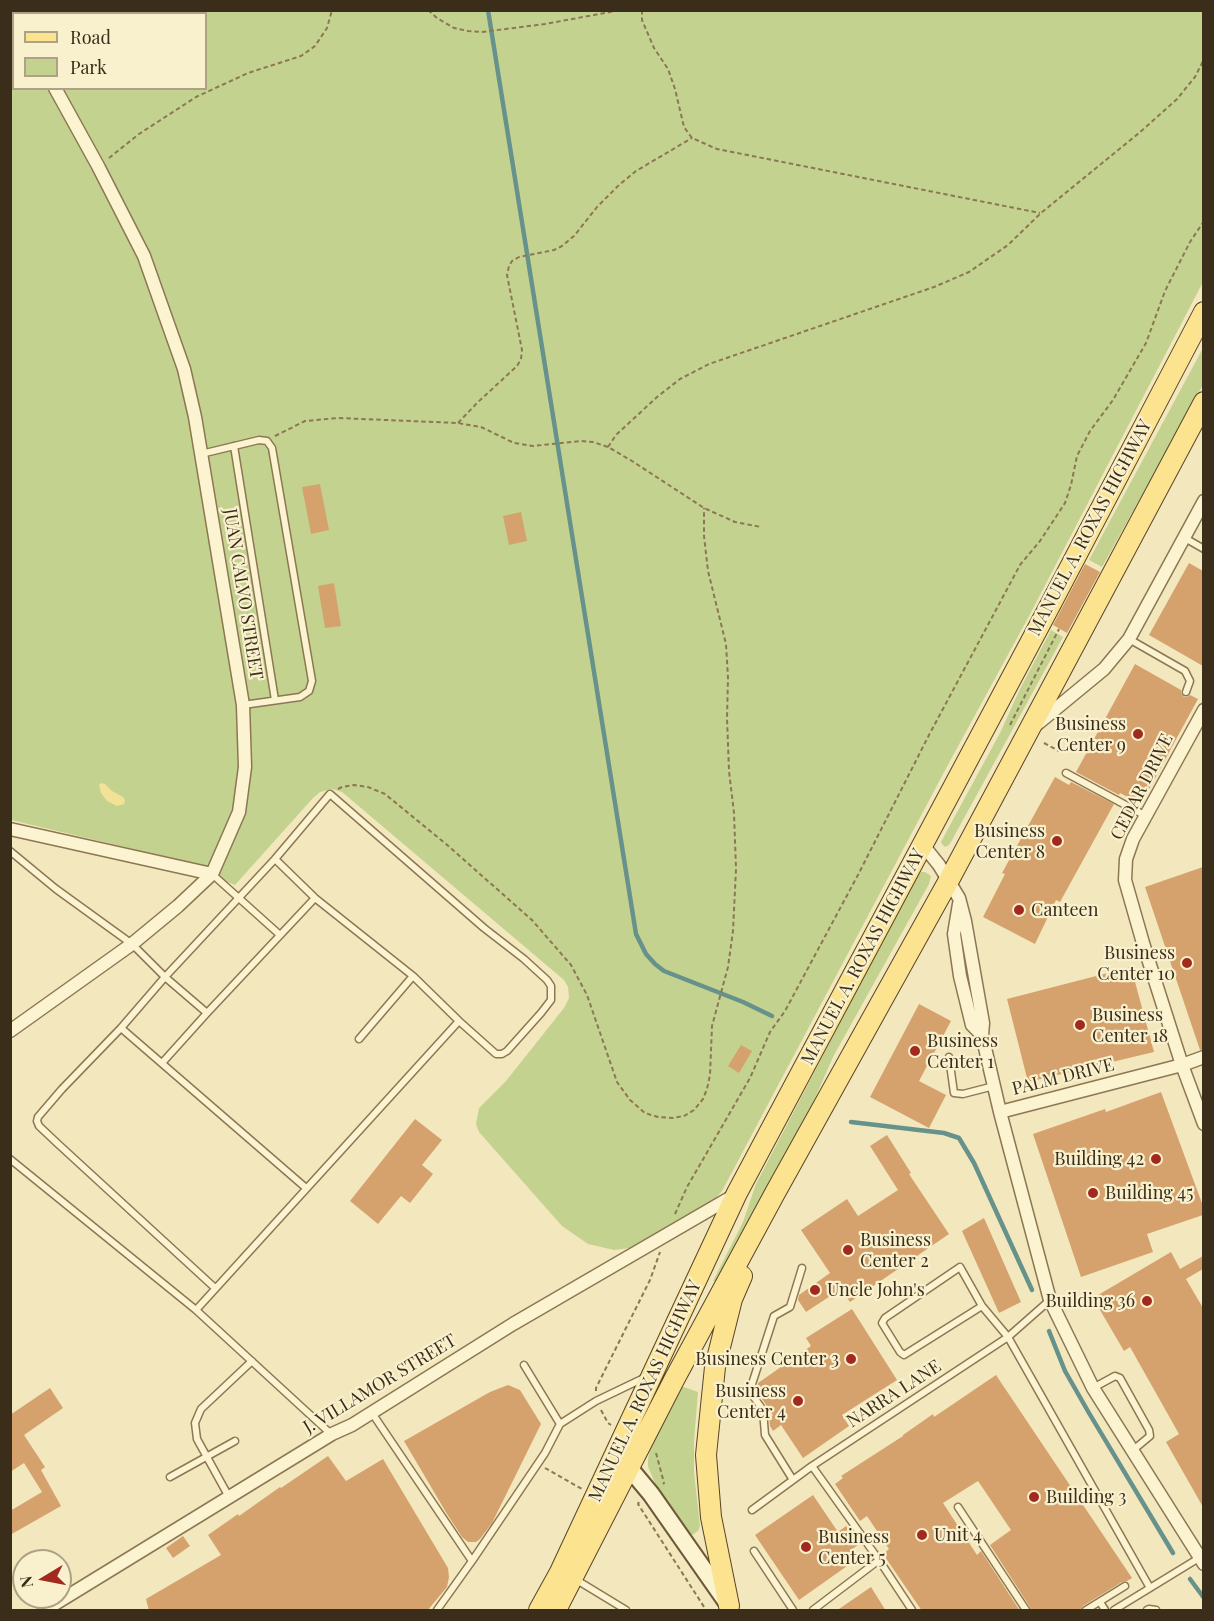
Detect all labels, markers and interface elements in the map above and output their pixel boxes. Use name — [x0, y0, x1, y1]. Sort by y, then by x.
legend — [12, 12, 207, 90]
text: Road — [70, 25, 111, 49]
text: Park — [70, 55, 107, 79]
street label: MANUEL A. ROXAS HIGHWAY — [1024, 416, 1156, 640]
street label: JUAN CALVO STREET — [219, 507, 267, 681]
place label: Business Center 9 — [1055, 713, 1126, 756]
marker: Business Center 9 — [1131, 727, 1145, 741]
street label: CEDAR DRIVE — [1106, 730, 1178, 844]
place label: Business Center 8 — [974, 820, 1045, 862]
marker: Business Center 8 — [1050, 834, 1064, 848]
street label: MANUEL A. ROXAS HIGHWAY — [797, 845, 929, 1069]
place label: Canteen — [1031, 899, 1098, 921]
marker: Canteen — [1012, 903, 1026, 917]
place label: Business Center 10 — [1097, 942, 1175, 984]
marker: Business Center 10 — [1180, 956, 1194, 970]
place label: Business Center 18 — [1092, 1004, 1168, 1046]
marker: Business Center 18 — [1073, 1018, 1087, 1032]
place label: Business Center 1 — [927, 1030, 998, 1072]
marker: Business Center 1 — [908, 1044, 922, 1058]
street label: PALM DRIVE — [1010, 1054, 1116, 1100]
place label: Building 42 — [1054, 1148, 1144, 1170]
marker: Building 42 — [1149, 1152, 1163, 1166]
place label: Building 45 — [1105, 1182, 1194, 1204]
marker: Building 45 — [1086, 1186, 1100, 1200]
place label: Business Center 2 — [860, 1229, 931, 1272]
marker: Business Center 2 — [841, 1243, 855, 1257]
street label: MANUEL A. ROXAS HIGHWAY — [584, 1277, 706, 1505]
place label: Uncle John's — [827, 1279, 925, 1301]
marker: Uncle John's — [808, 1283, 822, 1297]
place label: Building 36 — [1045, 1290, 1135, 1312]
marker: Building 36 — [1140, 1294, 1154, 1308]
street label: J. VILLAMOR STREET — [300, 1330, 460, 1438]
place label: Business Center 3 — [695, 1348, 839, 1370]
marker: Business Center 3 — [844, 1352, 858, 1366]
street label: NARRA LANE — [843, 1356, 945, 1432]
place label: Business Center 4 — [715, 1380, 786, 1422]
marker: Business Center 4 — [791, 1394, 805, 1408]
place label: Building 3 — [1046, 1486, 1126, 1508]
marker: Building 3 — [1027, 1490, 1041, 1504]
place label: Unit 4 — [934, 1524, 982, 1546]
place label: Business Center 5 — [818, 1526, 889, 1568]
marker: Unit 4 — [915, 1528, 929, 1542]
marker: Business Center 5 — [799, 1540, 813, 1554]
north arrow — [12, 1549, 72, 1609]
text: N — [14, 1574, 37, 1589]

